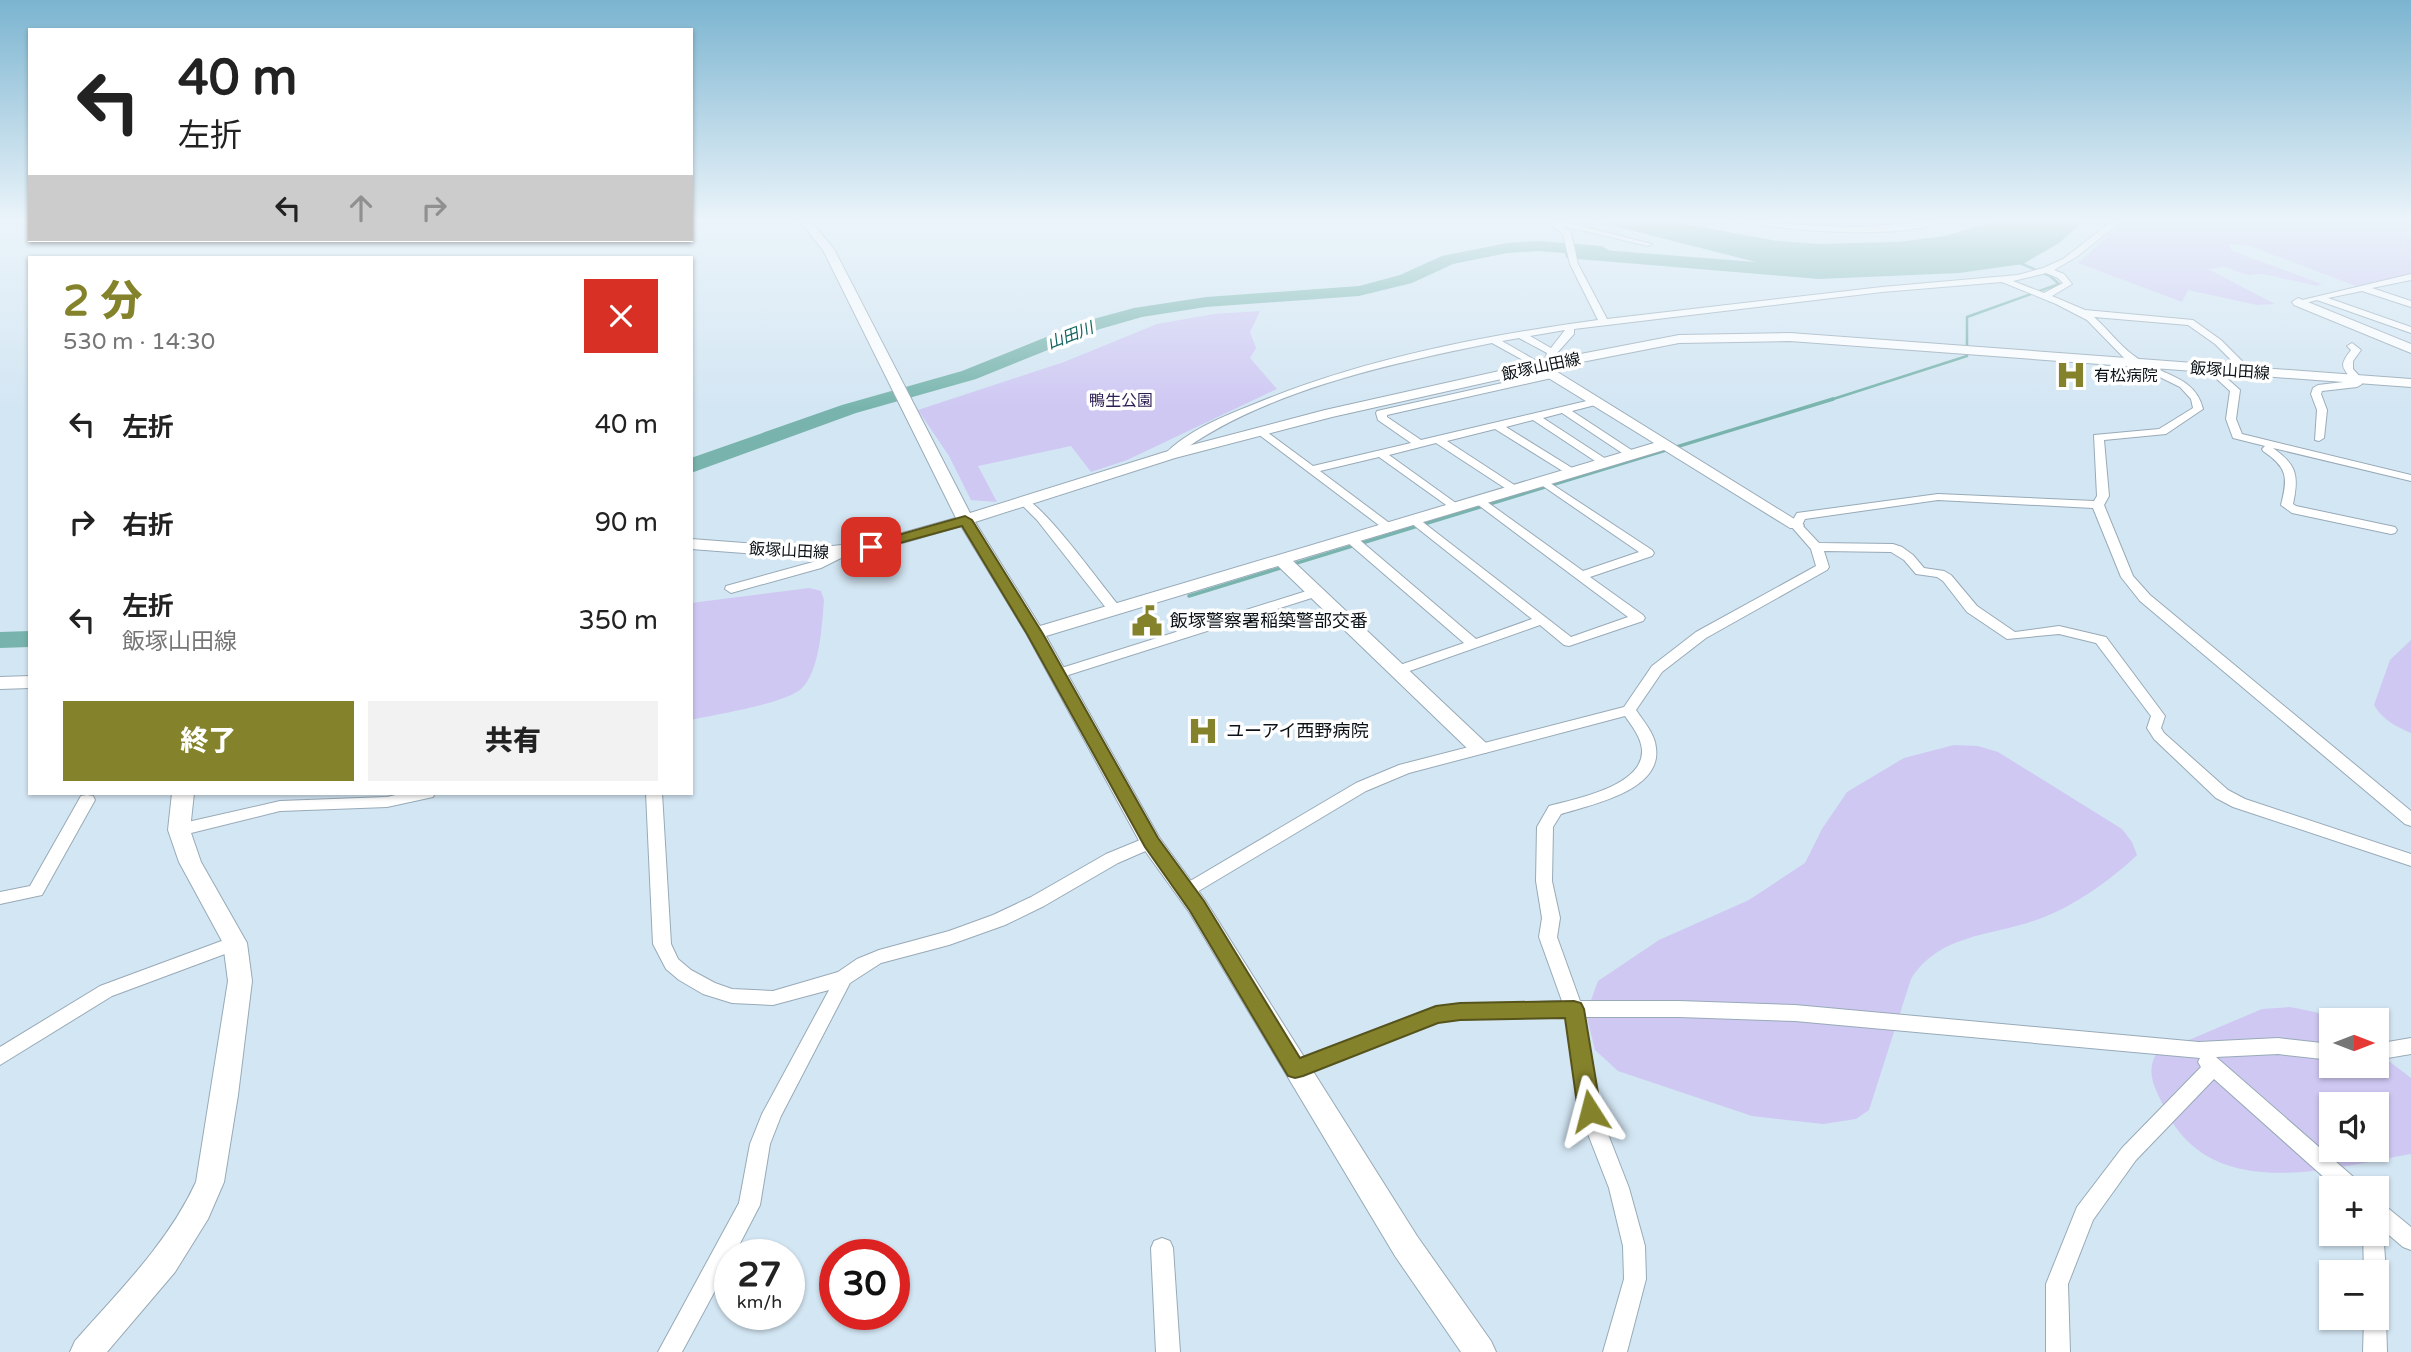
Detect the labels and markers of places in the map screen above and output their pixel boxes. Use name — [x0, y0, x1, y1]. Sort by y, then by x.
hospital icon: 有松病院 — [2054, 358, 2088, 392]
place label: 有松病院 — [2094, 366, 2158, 386]
pin — [841, 517, 901, 577]
public building icon: 飯塚警察署稲築警部交番 — [1130, 604, 1164, 638]
place label: 飯塚警察署稲築警部交番 — [1170, 610, 1368, 632]
hospital icon: ユーアイ西野病院 — [1186, 714, 1220, 748]
place label: ユーアイ西野病院 — [1226, 720, 1368, 742]

